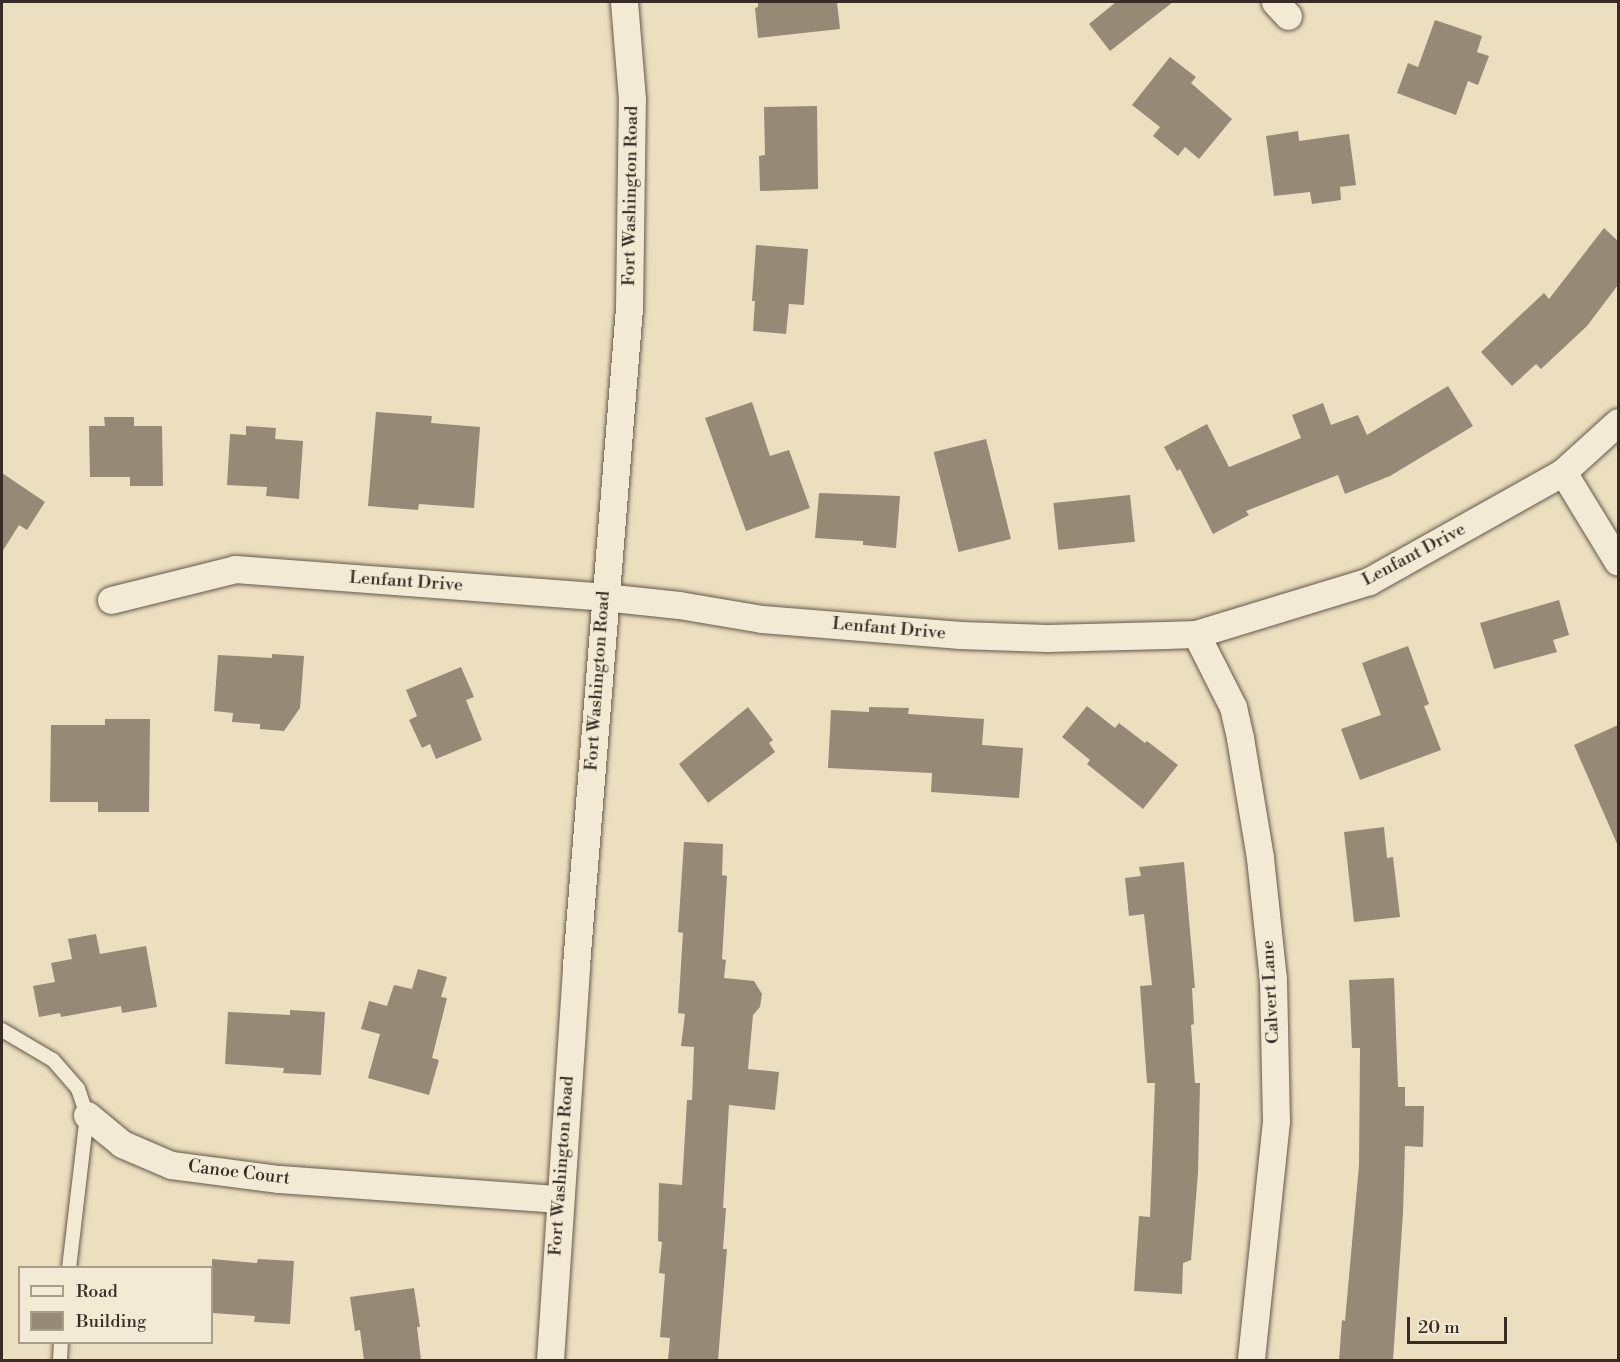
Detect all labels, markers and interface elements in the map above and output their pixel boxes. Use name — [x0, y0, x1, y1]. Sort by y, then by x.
street label: Fort Washington Road — [619, 106, 643, 286]
street label: Lenfant Drive — [1359, 519, 1469, 591]
street label: Lenfant Drive — [348, 567, 464, 597]
street label: Fort Washington Road — [581, 590, 615, 772]
street label: Lenfant Drive — [831, 613, 947, 645]
street label: Calvert Lane — [1257, 940, 1285, 1044]
street label: Fort Washington Road — [545, 1075, 579, 1257]
street label: Canoe Court — [187, 1156, 291, 1190]
legend — [18, 1266, 213, 1344]
text: Road — [76, 1280, 118, 1303]
scale bar — [1410, 1305, 1510, 1343]
text: Building — [76, 1310, 146, 1333]
text: 20 m — [1418, 1316, 1460, 1339]

